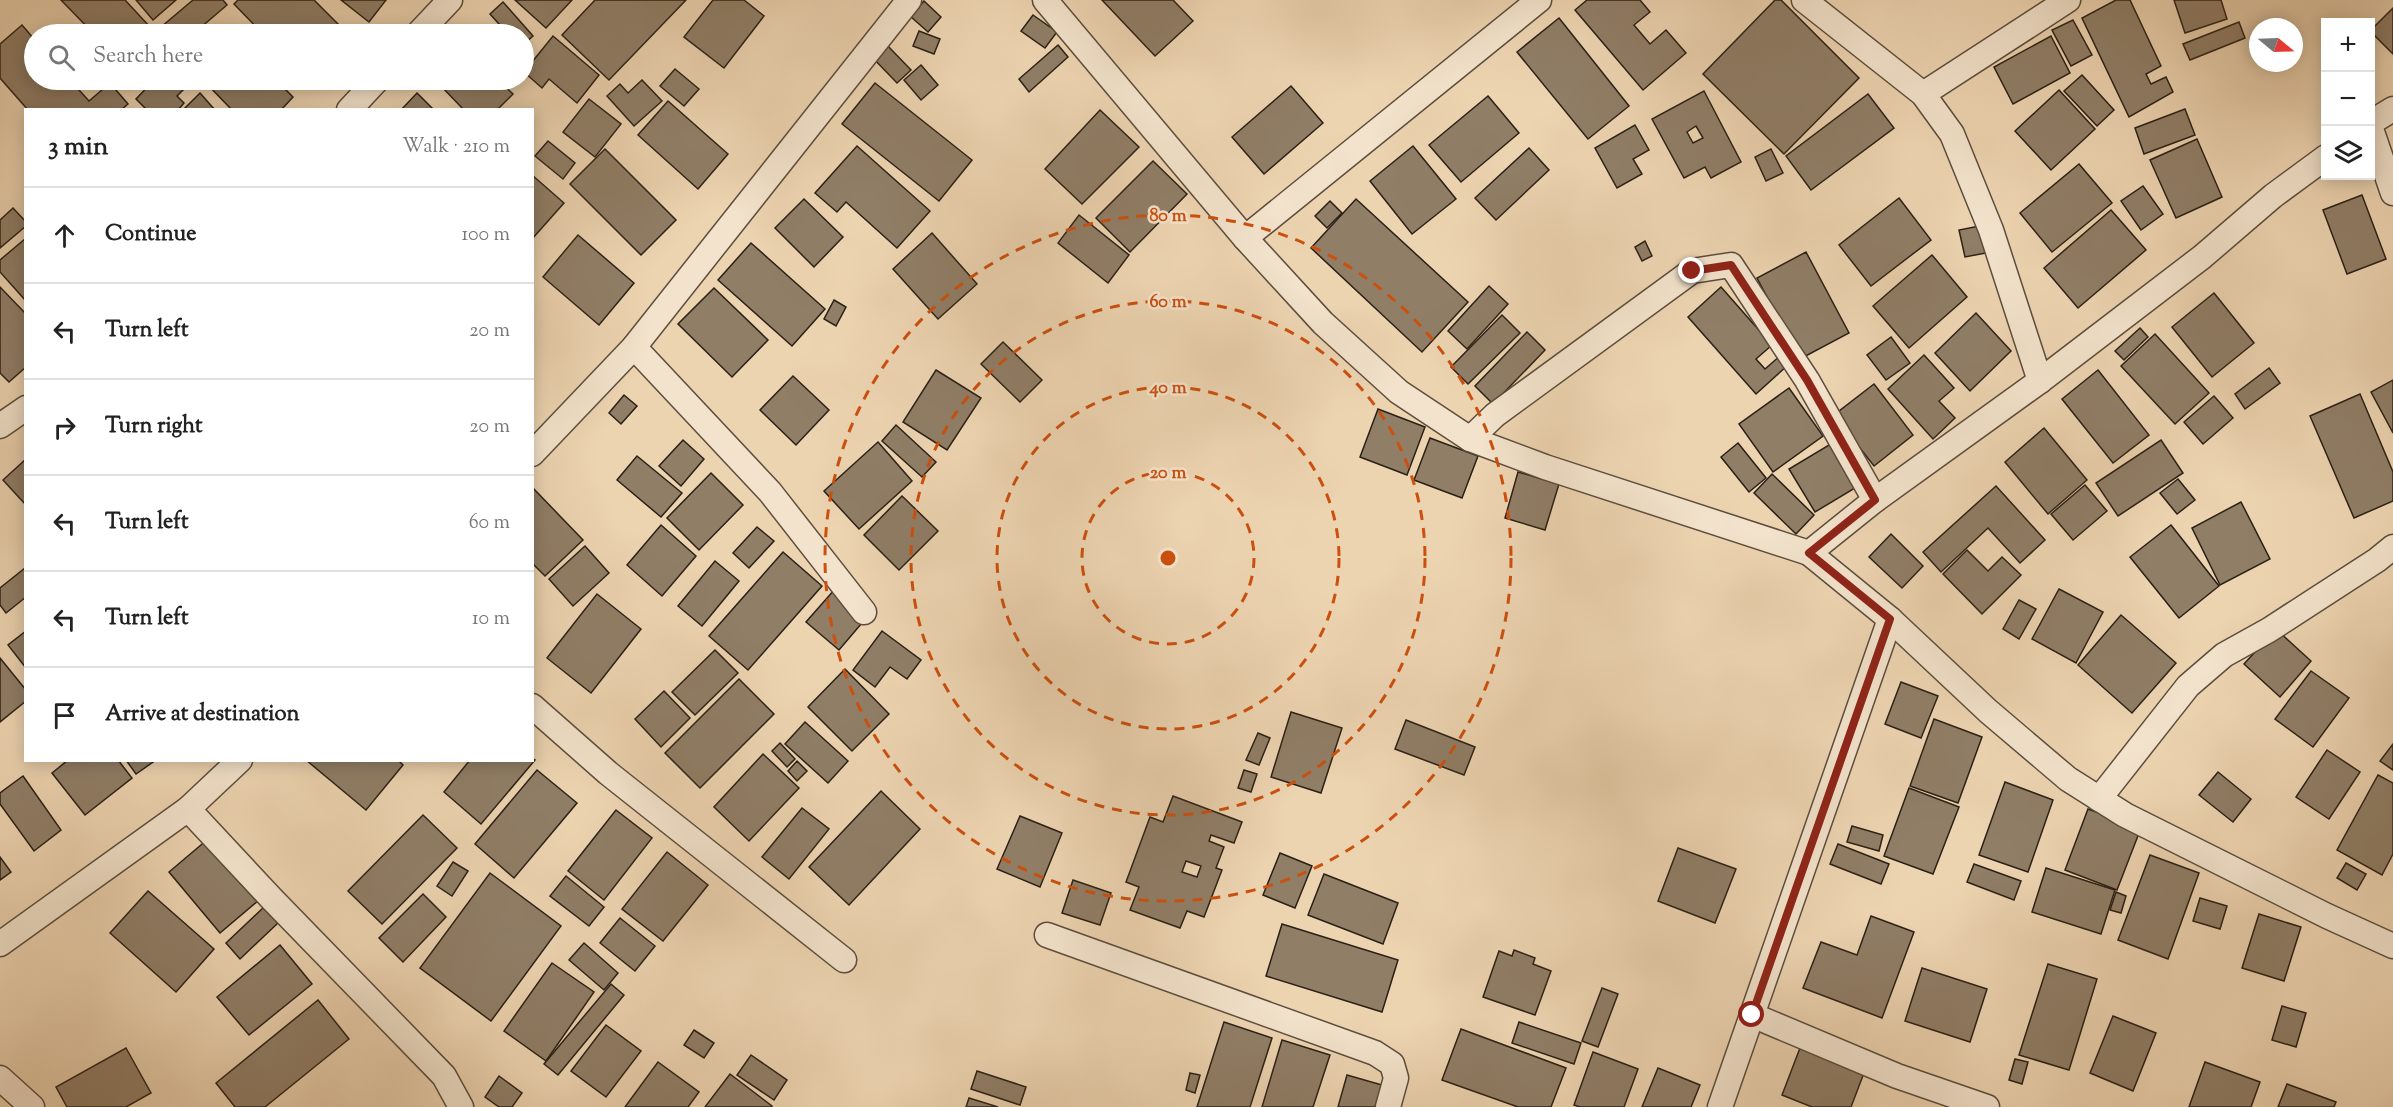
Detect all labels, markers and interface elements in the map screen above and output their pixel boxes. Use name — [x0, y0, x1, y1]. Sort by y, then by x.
north arrow — [2249, 18, 2303, 72]
map controls — [2321, 18, 2375, 180]
button: + — [2321, 18, 2375, 72]
search box — [24, 24, 534, 90]
icon: search — [45, 41, 78, 74]
text: Search here — [93, 41, 203, 73]
button: − — [2321, 72, 2375, 126]
button: layers — [2321, 126, 2375, 180]
text: 3 min — [48, 129, 108, 166]
text: Walk · 210 m — [402, 133, 510, 162]
text: 80 m — [1149, 204, 1187, 230]
icon: ahead — [48, 219, 81, 252]
text: Continue — [105, 219, 196, 251]
text: 100 m — [461, 221, 510, 250]
route end — [1678, 257, 1704, 283]
text: 60 m — [1149, 290, 1187, 316]
icon: left — [48, 315, 81, 348]
text: Turn left — [105, 315, 188, 347]
text: 20 m — [469, 317, 510, 346]
text: 40 m — [1148, 376, 1187, 402]
icon: right — [48, 411, 81, 444]
text: Turn right — [105, 411, 202, 443]
text: 20 m — [469, 413, 510, 442]
text: 20 m — [1150, 461, 1186, 487]
icon: left — [48, 507, 81, 540]
text: Turn left — [105, 507, 188, 539]
text: 60 m — [469, 509, 510, 538]
centre of rings — [1158, 548, 1178, 568]
icon: left — [48, 603, 81, 636]
text: Turn left — [105, 603, 188, 635]
text: 10 m — [472, 605, 510, 634]
icon: arrive — [48, 699, 81, 732]
text: Arrive at destination — [105, 699, 300, 731]
route start — [1738, 1001, 1764, 1027]

